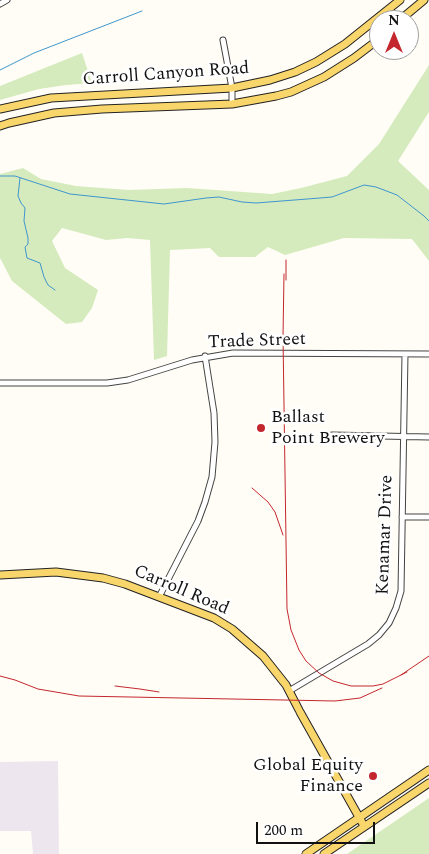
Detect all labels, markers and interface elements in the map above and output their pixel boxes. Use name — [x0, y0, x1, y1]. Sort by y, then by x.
north arrow — [369, 10, 419, 60]
text: N — [388, 10, 400, 31]
street label: Carroll Canyon Road — [82, 58, 250, 92]
street label: Trade Street — [208, 329, 306, 355]
place label: Ballast Point Brewery — [271, 407, 385, 449]
marker: Ballast Point Brewery — [255, 422, 267, 434]
street label: Kenamar Drive — [373, 474, 399, 596]
street label: Carroll Road — [130, 561, 232, 621]
place label: Global Equity Finance — [253, 755, 363, 798]
marker: Global Equity Finance — [367, 770, 379, 782]
scale bar — [259, 812, 378, 844]
text: 200 m — [264, 819, 303, 842]

